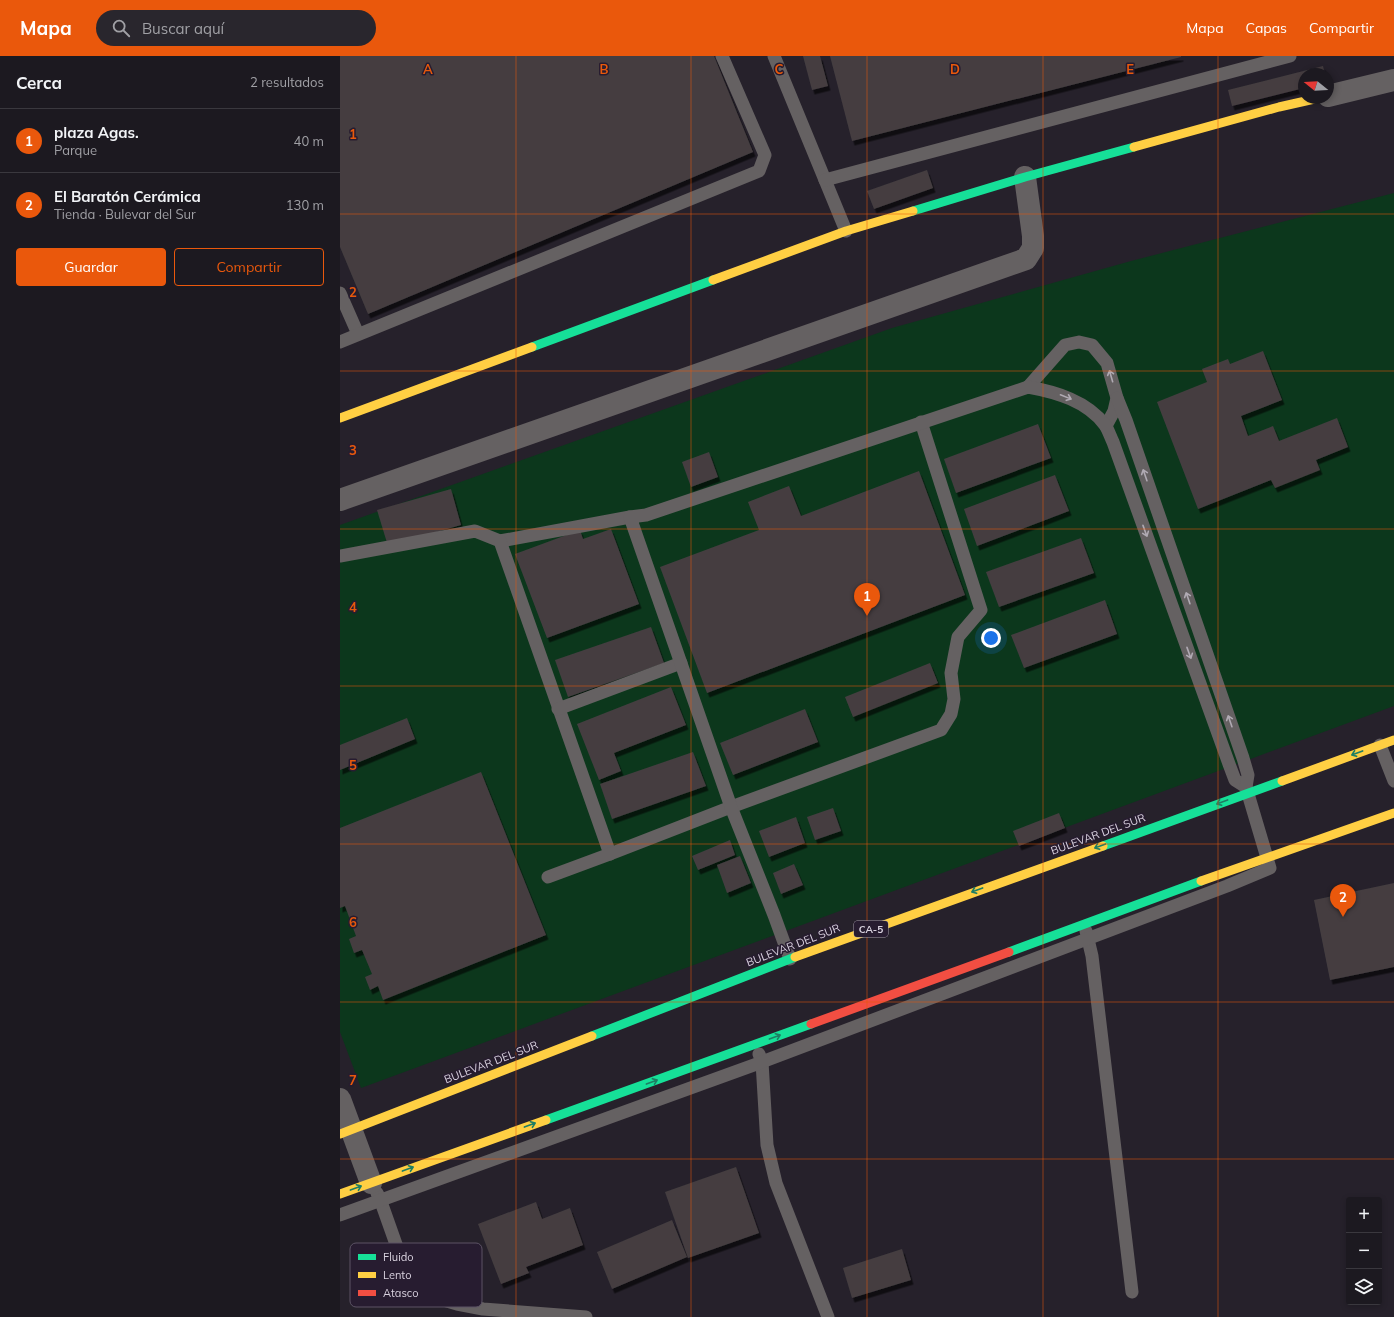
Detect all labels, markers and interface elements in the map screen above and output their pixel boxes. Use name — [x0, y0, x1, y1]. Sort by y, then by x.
search box — [96, 10, 376, 46]
text: Mapa — [20, 16, 72, 40]
icon: search — [110, 17, 132, 39]
text: Buscar aquí — [142, 19, 224, 38]
text: Mapa — [1186, 19, 1224, 37]
text: Capas — [1246, 19, 1287, 37]
text: Compartir — [1309, 19, 1374, 37]
text: A — [423, 61, 433, 77]
text: B — [600, 61, 609, 77]
text: C — [775, 61, 784, 77]
text: D — [950, 61, 960, 77]
text: E — [1126, 61, 1134, 77]
north arrow — [1298, 68, 1334, 104]
text: Cerca — [16, 72, 62, 93]
text: 2 resultados — [250, 74, 324, 90]
text: plaza Agas. — [54, 123, 139, 142]
text: 1 — [349, 126, 357, 142]
text: 1 — [25, 133, 33, 149]
text: 40 m — [294, 133, 324, 149]
text: Parque — [54, 142, 97, 158]
text: El Baratón Cerámica — [54, 187, 201, 206]
text: 2 — [25, 197, 33, 213]
text: 130 m — [286, 197, 324, 213]
text: Tienda · Bulevar del Sur — [54, 206, 196, 222]
button: Guardar — [16, 248, 166, 286]
button: Compartir — [174, 248, 324, 286]
text: 2 — [349, 284, 357, 300]
one-way arrow — [1107, 370, 1114, 383]
one-way arrow — [1059, 394, 1071, 402]
text: 3 — [349, 442, 357, 458]
one-way arrow — [1141, 469, 1149, 481]
one-way arrow — [1141, 525, 1149, 537]
pin: 1 — [854, 583, 880, 616]
one-way arrow — [1183, 592, 1191, 604]
text: 4 — [349, 599, 357, 615]
your location — [981, 628, 1001, 648]
one-way arrow — [1186, 647, 1193, 660]
one-way arrow — [1226, 715, 1234, 727]
one-way arrow — [1351, 750, 1364, 757]
text: 5 — [349, 757, 357, 773]
one-way arrow — [1216, 798, 1228, 806]
street label: BULEVAR DEL SUR — [1049, 810, 1148, 858]
one-way arrow — [1093, 843, 1106, 850]
pin: 2 — [1330, 884, 1356, 917]
one-way arrow — [972, 887, 984, 895]
text: 6 — [349, 914, 357, 930]
street label: BULEVAR DEL SUR — [744, 920, 842, 969]
road number: CA-5 — [854, 921, 888, 937]
one-way arrow — [768, 1033, 780, 1041]
street label: BULEVAR DEL SUR — [442, 1037, 540, 1086]
text: 7 — [349, 1072, 357, 1088]
one-way arrow — [646, 1077, 658, 1085]
one-way arrow — [524, 1121, 536, 1129]
one-way arrow — [401, 1165, 413, 1173]
one-way arrow — [349, 1184, 361, 1192]
map controls — [1346, 1197, 1382, 1305]
button: + — [1346, 1197, 1382, 1233]
button: − — [1346, 1233, 1382, 1269]
legend — [350, 1243, 482, 1307]
text: Fluido — [383, 1250, 414, 1264]
text: Lento — [383, 1268, 411, 1282]
button: layers — [1346, 1269, 1382, 1305]
text: Atasco — [383, 1286, 418, 1300]

